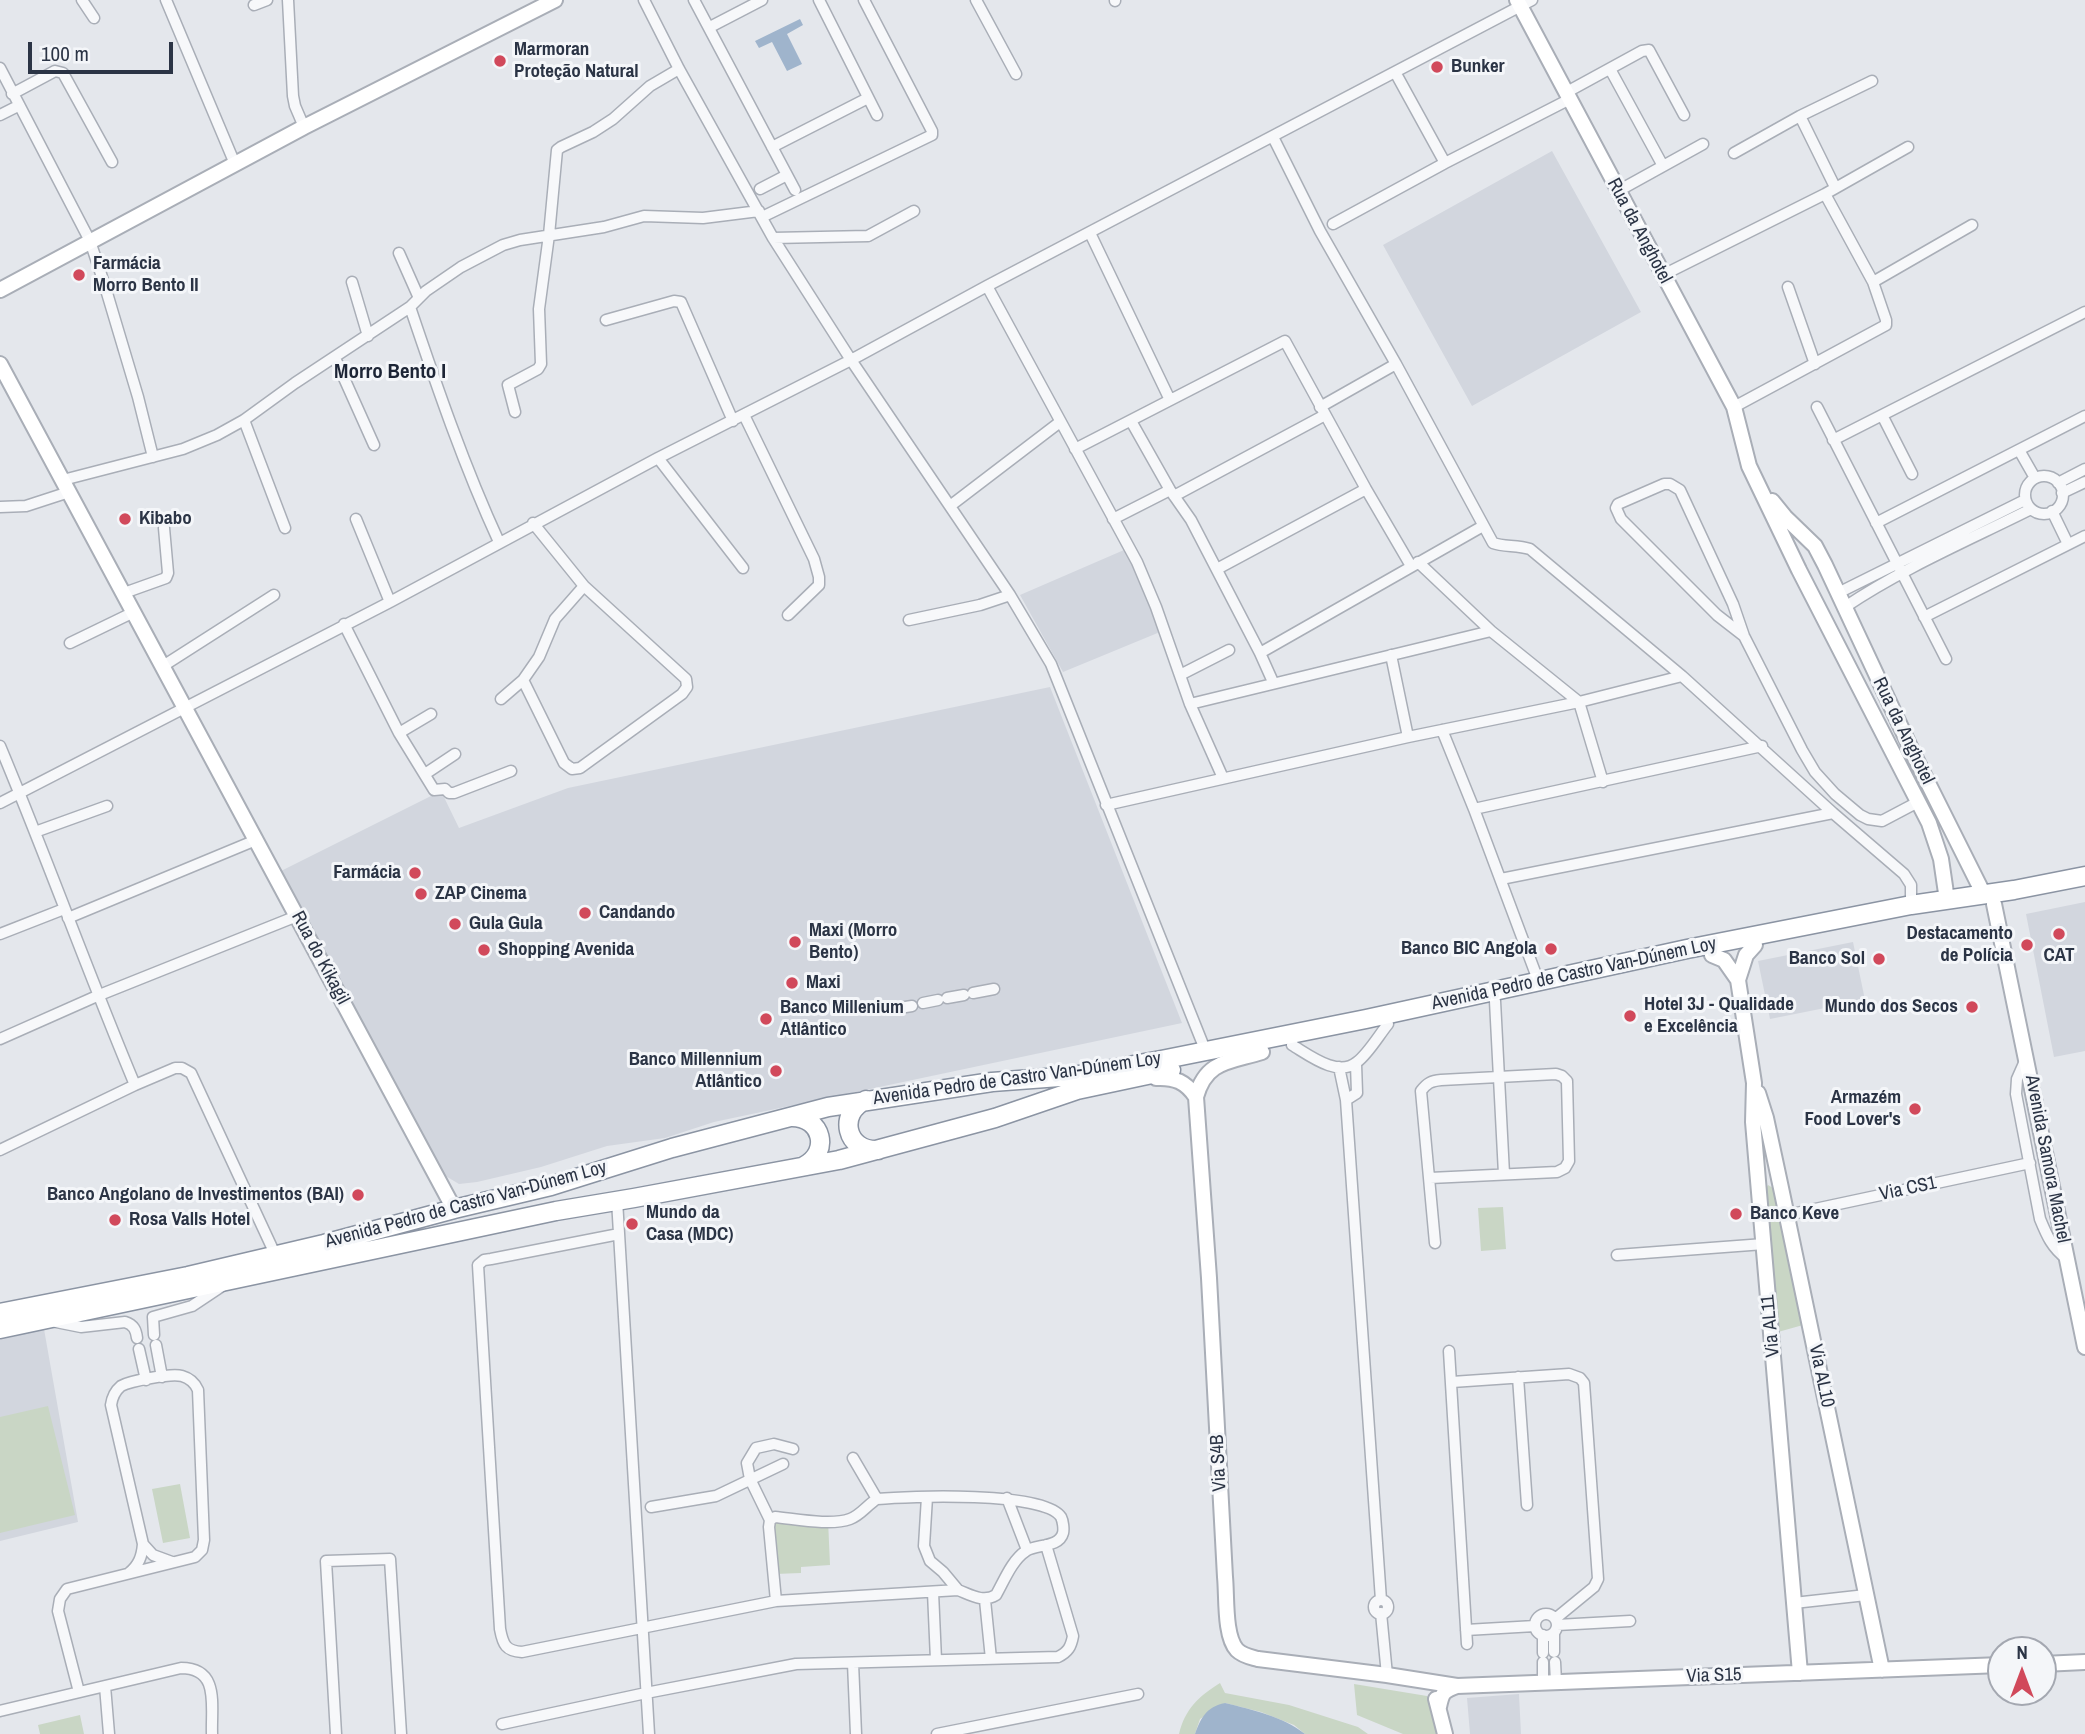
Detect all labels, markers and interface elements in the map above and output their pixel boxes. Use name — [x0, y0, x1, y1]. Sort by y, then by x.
scale bar — [32, 28, 177, 72]
text: 100 m — [41, 39, 89, 68]
place label: Marmoran Proteção Natural — [514, 39, 639, 83]
marker: Marmoran Proteção Natural — [492, 53, 508, 69]
place label: Bunker — [1451, 56, 1505, 78]
marker: Bunker — [1429, 59, 1445, 75]
street label: Rua da Anghotel — [1602, 174, 1676, 288]
place label: Farmácia Morro Bento II — [93, 253, 199, 297]
marker: Farmácia Morro Bento II — [71, 267, 87, 283]
district label: Morro Bento I — [334, 359, 446, 385]
place label: Kibabo — [139, 508, 192, 530]
marker: Kibabo — [117, 511, 133, 527]
street label: Rua da Anghotel — [1867, 674, 1939, 788]
place label: Farmácia — [333, 862, 401, 884]
marker: Farmácia — [407, 865, 423, 881]
place label: ZAP Cinema — [435, 883, 527, 905]
marker: ZAP Cinema — [413, 886, 429, 902]
place label: Candando — [599, 902, 675, 924]
marker: Candando — [577, 905, 593, 921]
street label: Rua do Kikagil — [286, 908, 354, 1008]
place label: Gula Gula — [469, 913, 543, 935]
marker: Gula Gula — [447, 916, 463, 932]
place label: Maxi (Morro Bento) — [809, 920, 897, 964]
place label: Destacamento de Polícia — [1907, 923, 2013, 967]
marker: CAT — [2051, 926, 2067, 942]
street label: Avenida Pedro de Castro Van-Dúnem Loy — [1430, 933, 1718, 1015]
marker: Maxi (Morro Bento) — [787, 934, 803, 950]
marker: Destacamento de Polícia — [2019, 937, 2035, 953]
place label: Banco BIC Angola — [1401, 938, 1537, 960]
place label: Shopping Avenida — [498, 939, 634, 961]
marker: Banco BIC Angola — [1543, 941, 1559, 957]
marker: Shopping Avenida — [476, 942, 492, 958]
place label: CAT — [2044, 945, 2074, 967]
place label: Banco Sol — [1789, 948, 1865, 970]
marker: Banco Sol — [1871, 951, 1887, 967]
place label: Maxi — [806, 972, 841, 994]
marker: Maxi — [784, 975, 800, 991]
place label: Hotel 3J - Qualidade e Excelência — [1644, 994, 1794, 1038]
place label: Mundo dos Secos — [1825, 996, 1958, 1018]
place label: Banco Millenium Atlântico — [780, 997, 904, 1041]
marker: Mundo dos Secos — [1964, 999, 1980, 1015]
marker: Hotel 3J - Qualidade e Excelência — [1622, 1008, 1638, 1024]
marker: Banco Millenium Atlântico — [758, 1011, 774, 1027]
street label: Avenida Pedro de Castro Van-Dúnem Loy — [872, 1047, 1162, 1111]
place label: Banco Millennium Atlântico — [629, 1049, 762, 1093]
marker: Banco Millennium Atlântico — [768, 1063, 784, 1079]
street label: Avenida Samora Machel — [2020, 1073, 2074, 1245]
place label: Armazém Food Lover's — [1805, 1087, 1901, 1131]
marker: Armazém Food Lover's — [1907, 1101, 1923, 1117]
street label: Avenida Pedro de Castro Van-Dúnem Loy — [323, 1156, 609, 1254]
street label: Via CS1 — [1877, 1172, 1939, 1206]
place label: Banco Angolano de Investimentos (BAI) — [47, 1184, 344, 1206]
marker: Banco Angolano de Investimentos (BAI) — [350, 1187, 366, 1203]
place label: Mundo da Casa (MDC) — [646, 1202, 733, 1246]
place label: Banco Keve — [1750, 1203, 1839, 1225]
marker: Banco Keve — [1728, 1206, 1744, 1222]
place label: Rosa Valls Hotel — [129, 1209, 250, 1231]
marker: Rosa Valls Hotel — [107, 1212, 123, 1228]
marker: Mundo da Casa (MDC) — [624, 1216, 640, 1232]
street label: Via AL11 — [1757, 1294, 1785, 1358]
street label: Via AL10 — [1803, 1342, 1839, 1410]
street label: Via S4B — [1206, 1434, 1232, 1492]
north arrow — [1987, 1636, 2057, 1706]
text: N — [2016, 1639, 2028, 1665]
street label: Via S15 — [1686, 1664, 1742, 1688]

